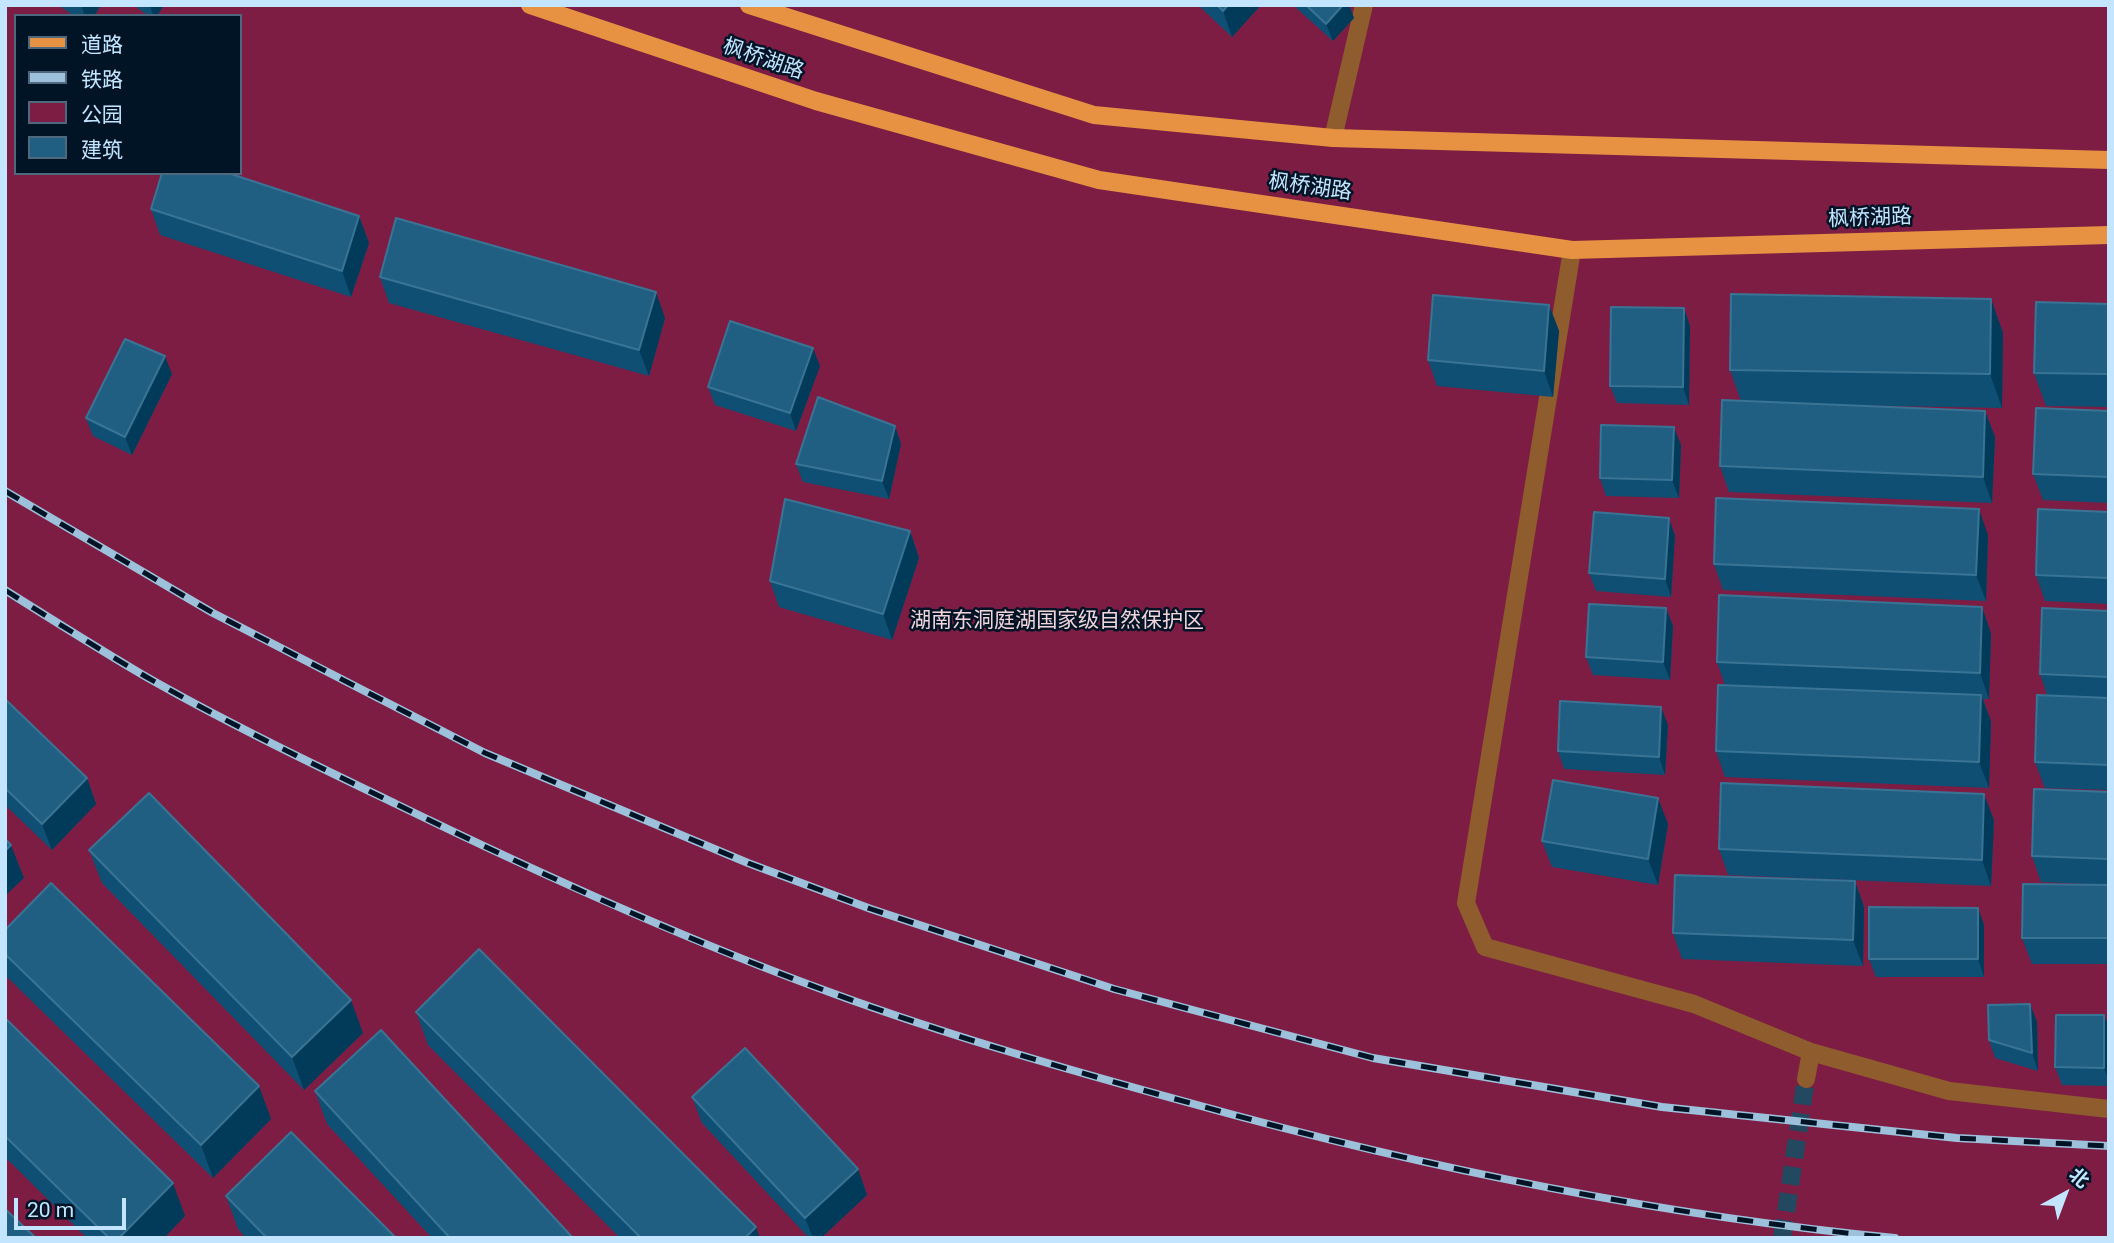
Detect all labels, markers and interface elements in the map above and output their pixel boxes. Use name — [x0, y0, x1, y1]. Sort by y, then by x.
legend — [14, 14, 242, 175]
text: 道路 — [81, 33, 123, 57]
street label: 枫桥湖路 — [719, 34, 807, 86]
text: 铁路 — [81, 68, 123, 92]
text: 公园 — [81, 103, 123, 127]
text: 建筑 — [81, 138, 123, 162]
street label: 枫桥湖路 — [1267, 170, 1353, 206]
street label: 枫桥湖路 — [1828, 205, 1912, 233]
park label: 湖南东洞庭湖国家级自然保护区 — [910, 609, 1204, 635]
north arrow — [2030, 1159, 2100, 1229]
text: 北 — [2064, 1163, 2094, 1193]
scale bar — [18, 1184, 130, 1228]
text: 20 m — [27, 1198, 74, 1222]

